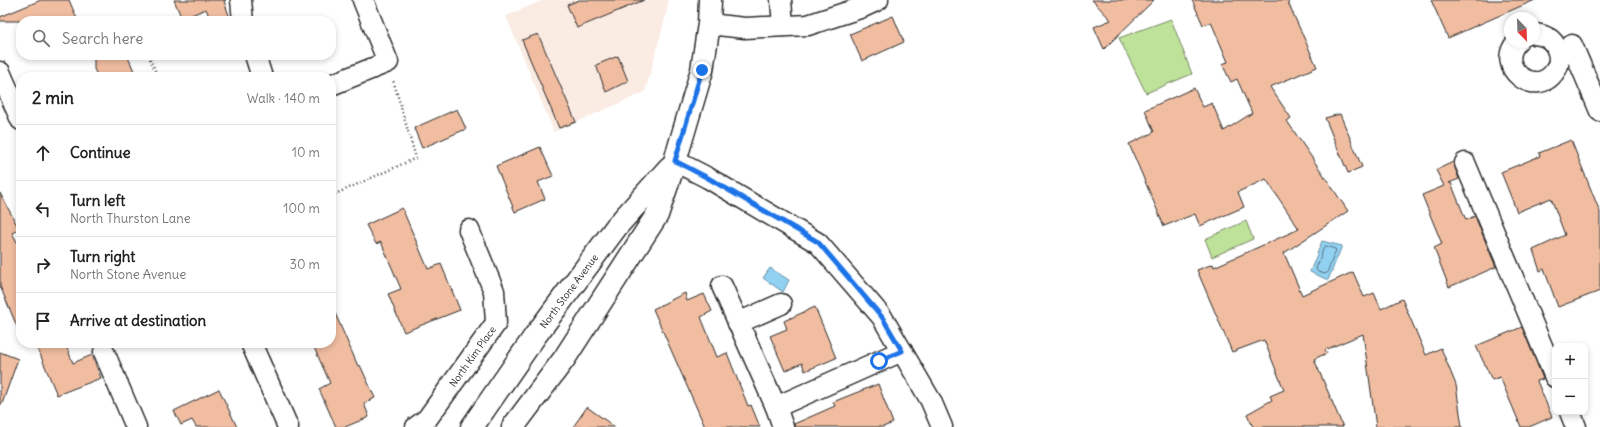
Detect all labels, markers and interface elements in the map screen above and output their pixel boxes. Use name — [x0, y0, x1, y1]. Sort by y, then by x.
north arrow — [1504, 12, 1540, 48]
search box — [16, 16, 336, 60]
icon: search — [30, 27, 52, 49]
text: Search here — [62, 29, 143, 48]
route end — [693, 61, 711, 79]
text: 2 min — [32, 87, 74, 109]
text: Walk · 140 m — [247, 90, 320, 107]
icon: ahead — [32, 142, 54, 164]
text: Continue — [70, 143, 131, 162]
text: 10 m — [292, 144, 320, 161]
text: Turn left — [70, 191, 125, 210]
icon: left — [32, 198, 54, 220]
text: 100 m — [283, 200, 320, 217]
text: North Thurston Lane — [70, 210, 191, 227]
text: Turn right — [70, 247, 135, 266]
street label: North Stone Avenue — [537, 251, 601, 331]
icon: right — [32, 254, 54, 276]
text: 30 m — [290, 256, 320, 273]
text: North Stone Avenue — [70, 266, 186, 283]
icon: arrive — [32, 310, 54, 332]
text: Arrive at destination — [70, 311, 206, 330]
street label: North Kim Place — [446, 323, 498, 389]
map controls — [1552, 343, 1588, 415]
button: + — [1552, 343, 1588, 379]
route start — [870, 352, 888, 370]
button: − — [1552, 379, 1588, 415]

